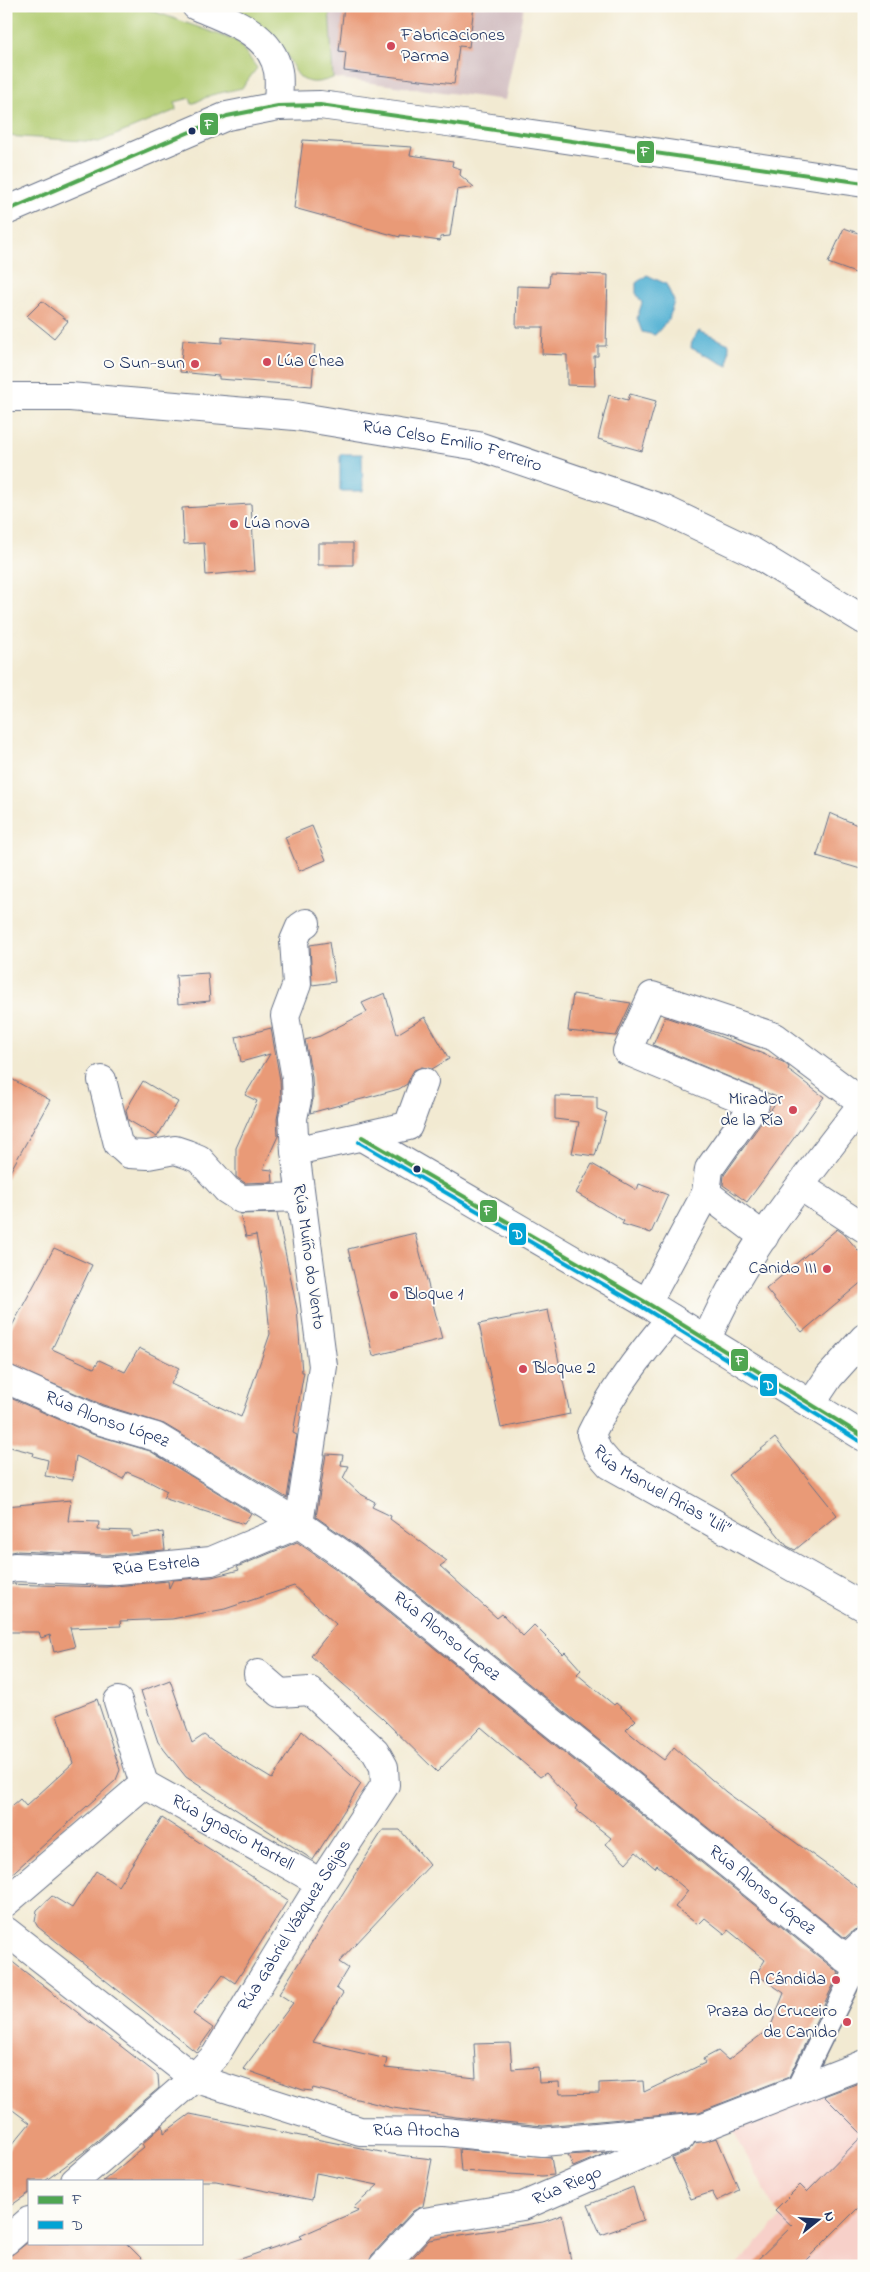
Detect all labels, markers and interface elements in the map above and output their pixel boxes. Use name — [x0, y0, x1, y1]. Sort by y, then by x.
place label: Fabricaciones Parma — [400, 23, 505, 70]
marker: Fabricaciones Parma — [385, 40, 397, 52]
line badge: F — [199, 112, 219, 136]
text: F — [203, 115, 214, 136]
unlabelled marker — [187, 126, 197, 136]
line badge: F — [636, 140, 655, 164]
text: F — [639, 142, 650, 163]
place label: Lúa Chea — [277, 349, 344, 375]
place label: O Sun-sun — [103, 351, 185, 377]
marker: Lúa Chea — [261, 356, 273, 368]
marker: O Sun-sun — [189, 358, 201, 370]
street label: Rúa Celso Emilio Ferreiro — [360, 414, 545, 480]
place label: Lúa nova — [244, 511, 310, 537]
marker: Lúa nova — [228, 518, 240, 530]
place label: Mirador de la Ría — [720, 1087, 783, 1134]
marker: Mirador de la Ría — [787, 1104, 799, 1116]
unlabelled marker — [412, 1164, 422, 1174]
street label: Rúa Muíño do Vento — [285, 1183, 331, 1331]
line badge: F — [479, 1199, 498, 1223]
text: F — [482, 1201, 493, 1222]
line badge: D — [508, 1222, 527, 1246]
text: D — [512, 1225, 523, 1246]
place label: Canido III — [749, 1256, 817, 1282]
marker: Canido III — [821, 1263, 833, 1275]
place label: Bloque 1 — [403, 1282, 464, 1308]
marker: Bloque 1 — [388, 1289, 400, 1301]
line badge: F — [730, 1348, 749, 1372]
text: F — [734, 1351, 745, 1372]
place label: Bloque 2 — [532, 1356, 596, 1382]
marker: Bloque 2 — [517, 1363, 529, 1375]
line badge: D — [759, 1373, 778, 1397]
text: D — [763, 1376, 774, 1397]
street label: Rúa Alonso López — [40, 1385, 175, 1455]
street label: Rúa Manuel Arias “Lili” — [586, 1440, 735, 1543]
street label: Rúa Estrela — [112, 1549, 201, 1583]
street label: Rúa Alonso López — [387, 1586, 506, 1689]
street label: Rúa Ignacio Martell — [166, 1789, 298, 1878]
street label: Rúa Gabriel Vázquez Seijas — [232, 1835, 359, 2017]
street label: Rúa Alonso López — [702, 1839, 821, 1942]
place label: A Cándida — [749, 1967, 826, 1993]
marker: A Cándida — [830, 1974, 842, 1986]
place label: Praza do Cruceiro de Canido — [707, 1999, 837, 2046]
marker: Praza do Cruceiro de Canido — [841, 2016, 853, 2028]
street label: Rúa Atocha — [373, 2118, 461, 2146]
street label: Rúa Riego — [529, 2160, 606, 2213]
legend — [28, 2180, 202, 2244]
text: F — [71, 2189, 82, 2211]
north arrow — [792, 2194, 842, 2244]
text: N — [818, 2209, 840, 2224]
text: D — [71, 2215, 83, 2237]

